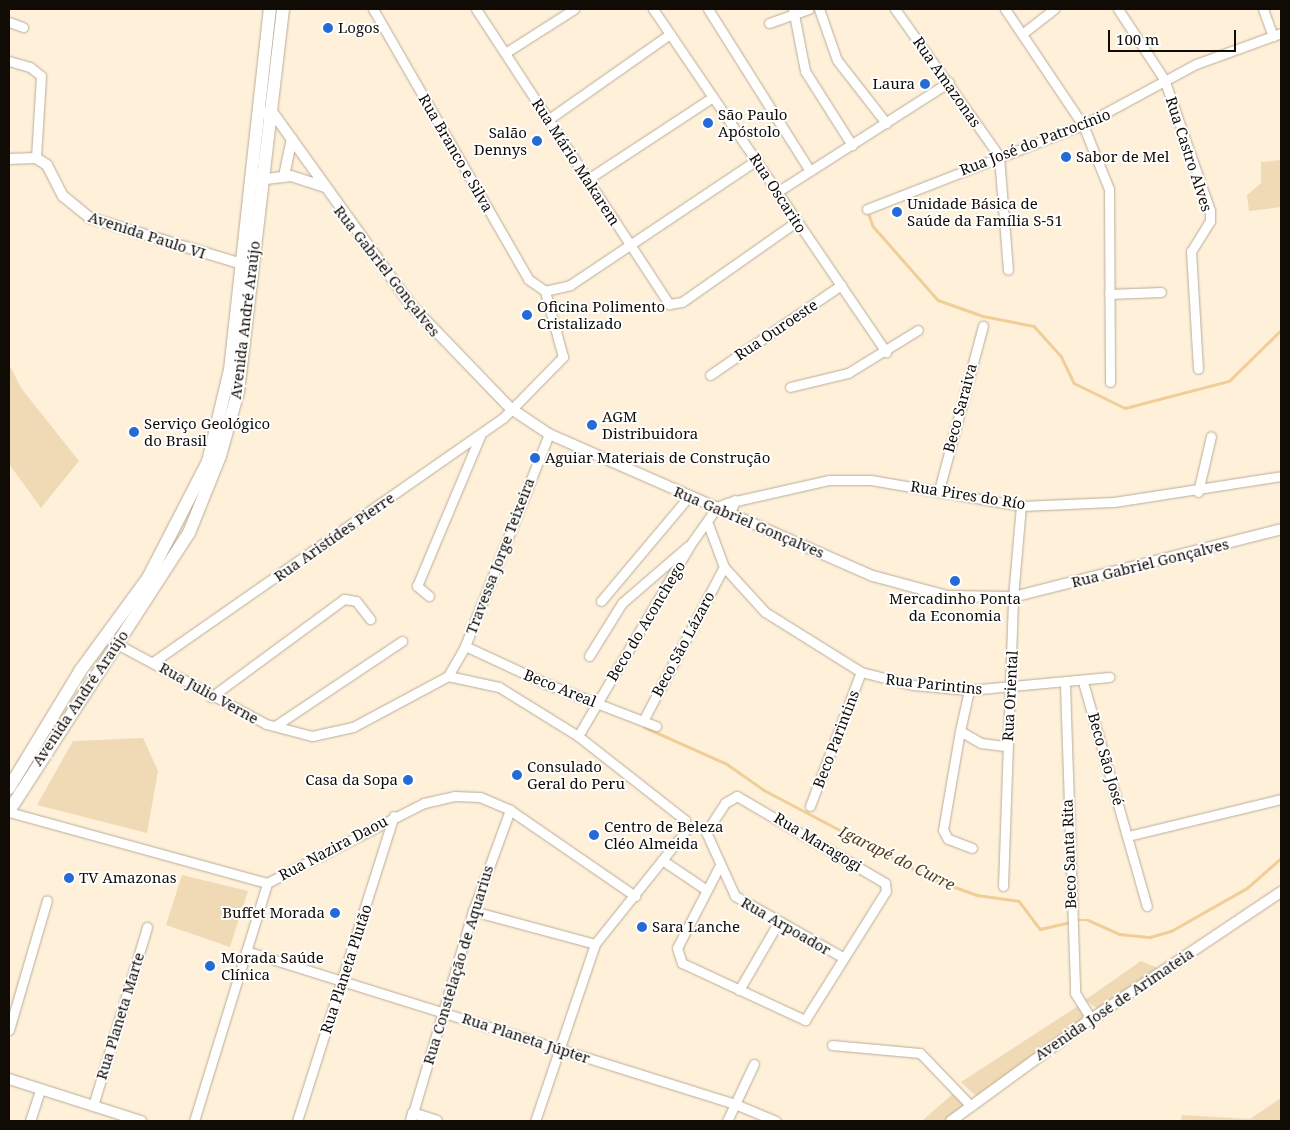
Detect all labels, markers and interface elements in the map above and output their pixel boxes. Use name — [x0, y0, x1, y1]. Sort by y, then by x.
place label: Logos — [338, 19, 379, 37]
scale bar — [1110, 20, 1238, 52]
marker: Logos — [322, 22, 334, 34]
text: 100 m — [1116, 29, 1159, 49]
street label: Rua Amazonas — [909, 33, 985, 131]
place label: Laura — [872, 75, 915, 93]
marker: Laura — [919, 78, 931, 90]
street label: Rua Branco e Silva — [415, 91, 497, 215]
street label: Rua Castro Alves — [1162, 94, 1216, 214]
street label: Rua Mário Makarem — [528, 95, 624, 229]
place label: São Paulo Apóstolo — [718, 105, 787, 140]
street label: Rua José do Patrocínio — [957, 105, 1113, 179]
marker: São Paulo Apóstolo — [702, 117, 714, 129]
place label: Salão Dennys — [474, 123, 527, 158]
marker: Salão Dennys — [531, 135, 543, 147]
place label: Sabor de Mel — [1076, 148, 1169, 166]
street label: Rua Oscarito — [746, 150, 810, 236]
marker: Sabor de Mel — [1060, 151, 1072, 163]
place label: Unidade Básica de Saúde da Família S-51 — [907, 194, 1063, 229]
street label: Rua Gabriel Gonçalves — [330, 202, 444, 340]
marker: Unidade Básica de Saúde da Família S-51 — [891, 206, 903, 218]
street label: Avenida Paulo VI — [86, 208, 208, 262]
street label: Avenida André Araújo — [226, 240, 264, 400]
street label: Rua Ouroeste — [731, 296, 821, 364]
place label: Oficina Polimento Cristalizado — [537, 297, 665, 332]
marker: Oficina Polimento Cristalizado — [521, 309, 533, 321]
street label: Beco Saraiva — [939, 361, 981, 455]
place label: AGM Distribuidora — [602, 407, 698, 442]
place label: Serviço Geológico do Brasil — [144, 414, 270, 449]
marker: AGM Distribuidora — [586, 419, 598, 431]
marker: Serviço Geológico do Brasil — [128, 426, 140, 438]
place label: Aguiar Materiais de Construção — [545, 449, 770, 467]
marker: Aguiar Materiais de Construção — [529, 452, 541, 464]
street label: Travessa Jorge Teixeira — [462, 475, 538, 637]
street label: Rua Pires do Río — [909, 477, 1027, 513]
street label: Rua Gabriel Gonçalves — [671, 482, 827, 562]
street label: Rua Aristídes Pierre — [270, 489, 398, 585]
street label: Rua Gabriel Gonçalves — [1069, 535, 1231, 591]
street label: Beco do Aconchego — [603, 558, 689, 684]
marker: Mercadinho Ponta da Economia — [949, 575, 961, 587]
street label: Beco São Lázaro — [648, 588, 718, 700]
place label: Mercadinho Ponta da Economia — [889, 589, 1021, 624]
street label: Avenida André Araújo — [28, 627, 132, 769]
street label: Rua Oriental — [999, 650, 1021, 742]
street label: Rua Julio Verne — [156, 658, 262, 728]
street label: Beco Areal — [521, 665, 599, 711]
street label: Rua Parintins — [885, 670, 983, 698]
street label: Beco Parintins — [809, 688, 863, 790]
street label: Beco São José — [1084, 711, 1128, 807]
place label: Consulado Geral do Peru — [527, 757, 625, 792]
marker: Consulado Geral do Peru — [511, 769, 523, 781]
place label: Casa da Sopa — [305, 771, 398, 789]
marker: Casa da Sopa — [402, 774, 414, 786]
street label: Beco Santa Rita — [1058, 799, 1080, 909]
street label: Rua Maragogi — [771, 809, 865, 875]
street label: Rua Nazira Daou — [275, 812, 391, 884]
place label: Centro de Beleza Cléo Almeida — [604, 817, 724, 852]
water label: Igarapé do Curre — [836, 822, 958, 894]
marker: Centro de Beleza Cléo Almeida — [588, 829, 600, 841]
street label: Rua Constelação de Aquarius — [419, 863, 497, 1067]
place label: TV Amazonas — [79, 869, 177, 887]
marker: TV Amazonas — [63, 872, 75, 884]
street label: Rua Arpoador — [738, 893, 834, 959]
street label: Rua Planeta Plutão — [317, 902, 375, 1036]
place label: Buffet Morada — [222, 904, 325, 922]
marker: Buffet Morada — [329, 907, 341, 919]
place label: Sara Lanche — [652, 918, 740, 936]
marker: Sara Lanche — [636, 921, 648, 933]
street label: Avenida José de Arimateia — [1031, 944, 1197, 1064]
place label: Morada Saúde Clínica — [221, 948, 324, 983]
street label: Rua Planeta Marte — [92, 950, 148, 1082]
marker: Morada Saúde Clínica — [203, 959, 217, 973]
street label: Rua Planeta Júpter — [460, 1009, 592, 1067]

